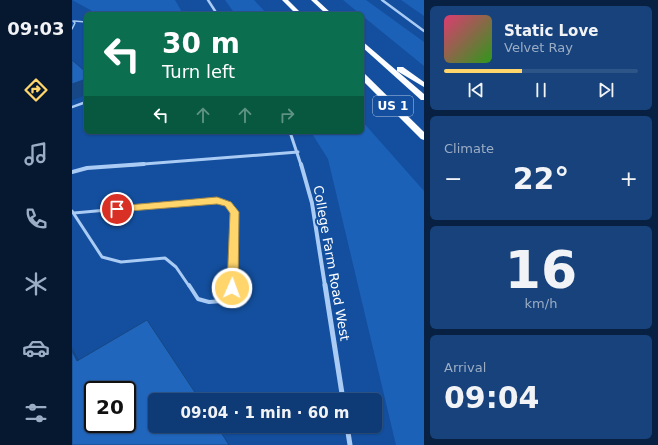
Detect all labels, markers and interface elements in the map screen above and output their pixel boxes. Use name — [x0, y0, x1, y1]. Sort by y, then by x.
text: 09:03 — [7, 18, 65, 39]
text: Static Love — [504, 22, 598, 40]
text: 30 m — [162, 27, 240, 60]
icon: left — [96, 28, 148, 80]
text: Velvet Ray — [504, 40, 573, 55]
text: Turn left — [162, 61, 235, 82]
icon: directions — [22, 76, 50, 104]
icon: previous — [465, 79, 487, 101]
icon: pause — [530, 79, 552, 101]
icon: next — [595, 79, 617, 101]
road number: US 1 — [373, 96, 413, 116]
icon: left — [150, 104, 172, 126]
icon: ahead — [192, 104, 214, 126]
icon: ahead — [234, 104, 256, 126]
icon: right — [276, 104, 298, 126]
icon: music — [22, 140, 50, 168]
text: Climate — [444, 141, 494, 156]
text: 22° — [513, 161, 569, 196]
text: − — [444, 166, 462, 191]
text: + — [620, 166, 638, 191]
street label: College Farm Road West — [310, 184, 353, 342]
pin — [100, 192, 134, 226]
icon: arrive — [106, 198, 128, 220]
icon: phone — [22, 205, 50, 233]
text: 16 — [505, 240, 577, 300]
position arrow — [211, 267, 253, 309]
icon: climate — [22, 270, 50, 298]
text: km/h — [525, 296, 557, 311]
icon: car — [22, 334, 50, 362]
text: Arrival — [444, 360, 486, 375]
text: 09:04 — [444, 380, 540, 415]
speed limit sign: 20 — [84, 381, 136, 433]
icon: filters — [22, 399, 50, 427]
text: 09:04 · 1 min · 60 m — [181, 404, 349, 422]

